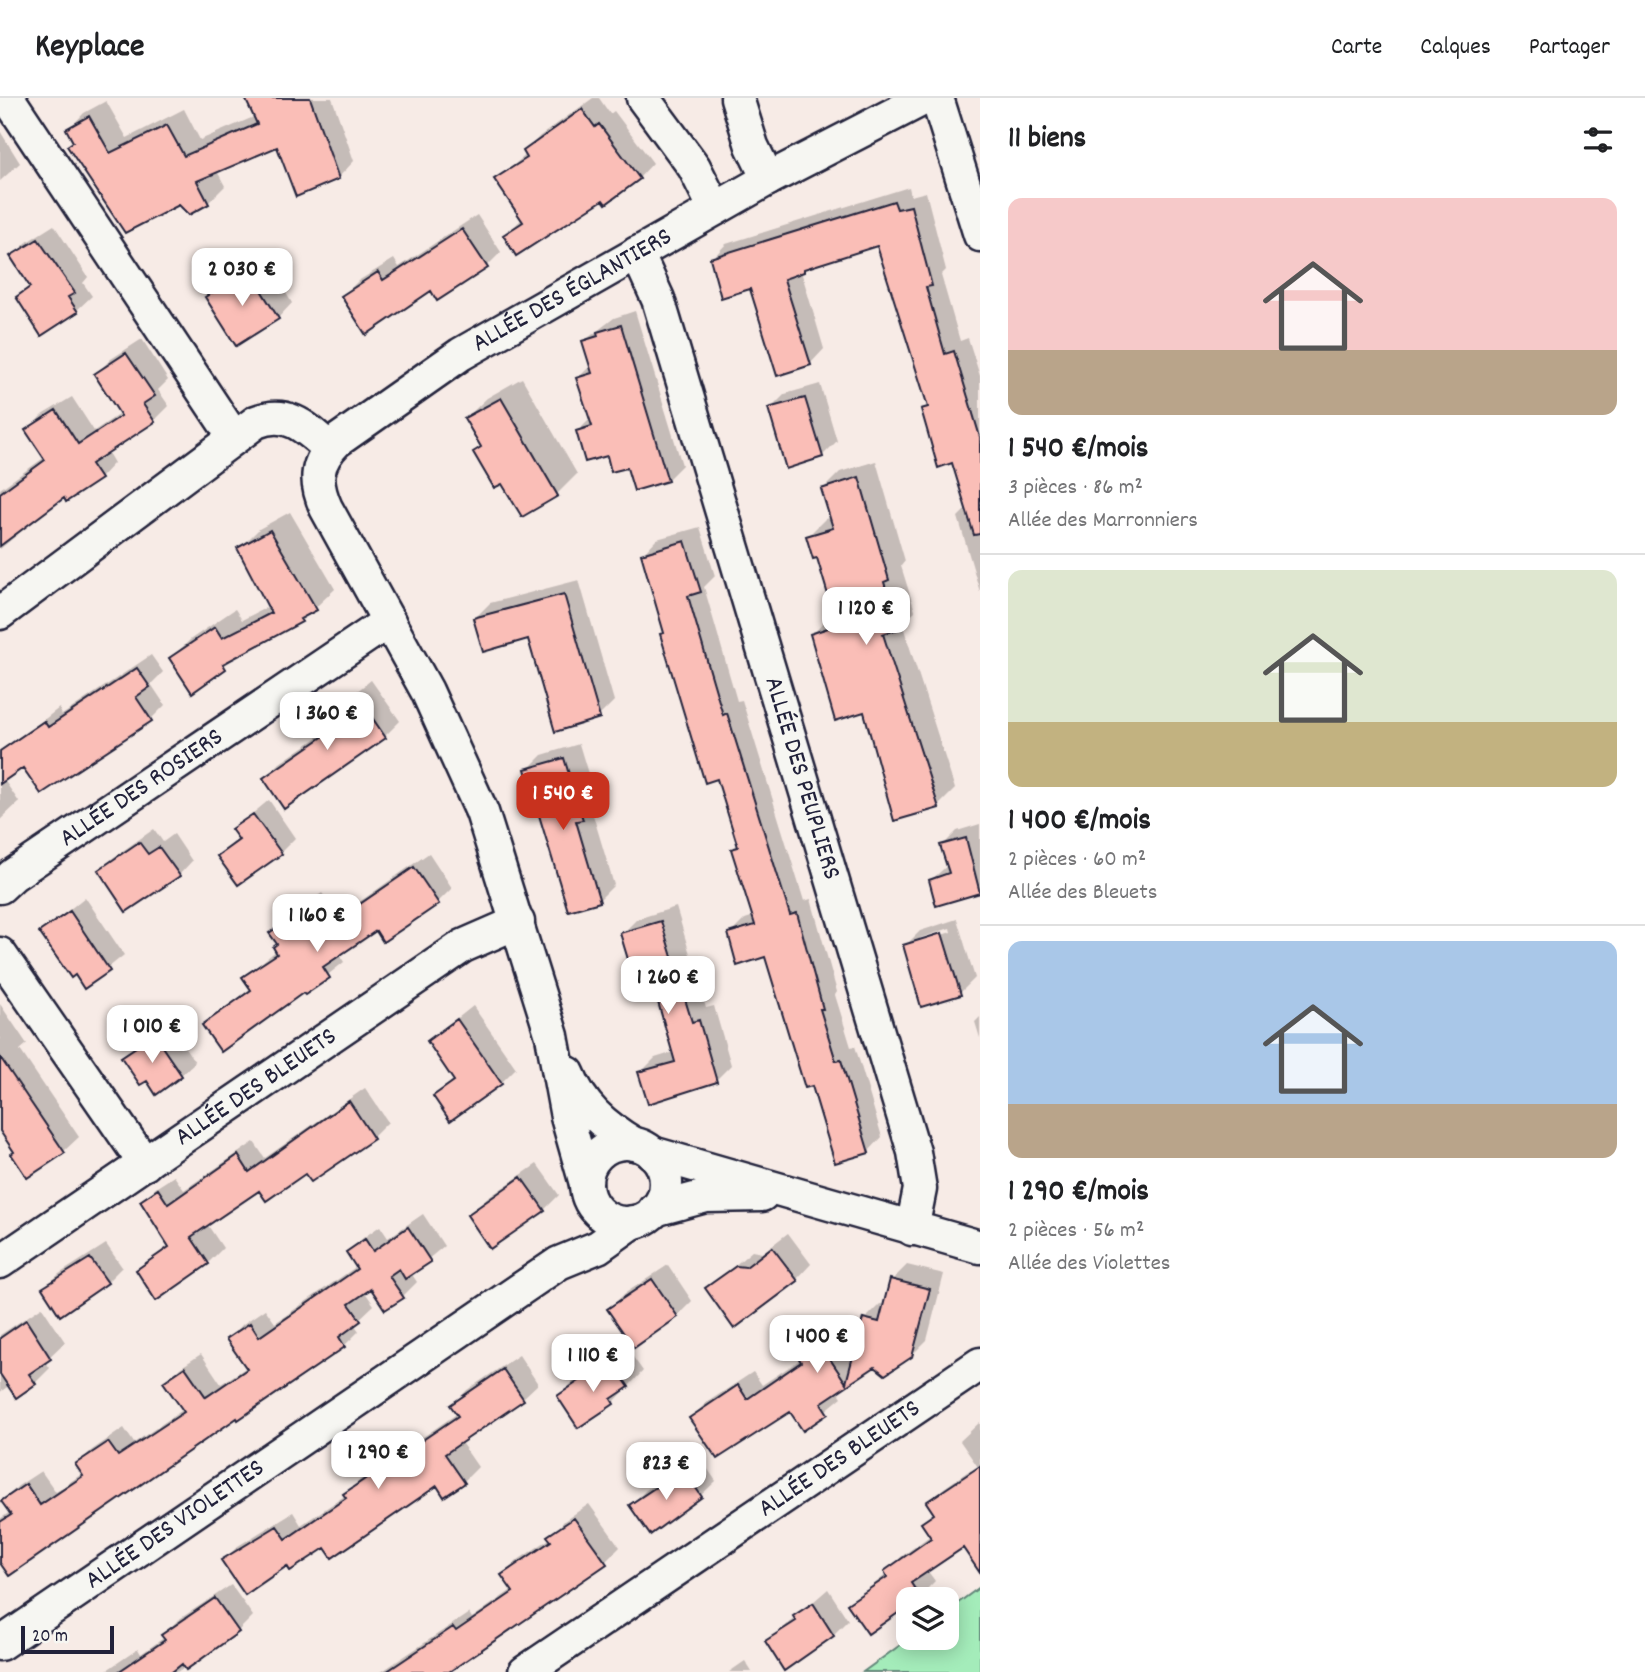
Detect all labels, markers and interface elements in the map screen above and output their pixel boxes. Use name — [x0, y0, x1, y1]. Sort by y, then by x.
text: Keyplace — [35, 25, 144, 72]
text: Carte — [1331, 31, 1382, 65]
text: Calques — [1420, 31, 1491, 65]
text: Partager — [1529, 31, 1610, 65]
text: 11 biens — [1008, 119, 1086, 162]
icon: filters — [1579, 121, 1617, 159]
street label: ALLÉE DES ÉGLANTIERS — [466, 219, 679, 362]
icon: home — [1250, 243, 1376, 369]
pin: 2 030 € — [177, 248, 307, 308]
text: 2 030 € — [208, 254, 276, 287]
text: 1 540 €/mois — [1008, 429, 1148, 472]
text: 3 pièces · 86 m² — [1008, 472, 1143, 505]
text: Allée des Marronniers — [1008, 505, 1198, 538]
pin: 1 120 € — [801, 588, 931, 647]
text: 1 120 € — [838, 593, 894, 626]
icon: home — [1250, 615, 1376, 741]
street label: ALLÉE DES PEUPLIERS — [754, 672, 850, 884]
pin: 1 360 € — [262, 692, 392, 752]
text: 1 360 € — [296, 698, 358, 731]
street label: ALLÉE DES ROSIERS — [52, 719, 231, 857]
pin: 1 540 € — [498, 772, 628, 832]
text: 1 540 € — [532, 778, 594, 811]
text: 1 400 €/mois — [1008, 801, 1151, 844]
text: 2 pièces · 60 m² — [1008, 844, 1146, 877]
text: Allée des Bleuets — [1008, 877, 1157, 910]
pin: 1 160 € — [252, 894, 382, 954]
text: 1 160 € — [288, 900, 346, 933]
pin: 1 260 € — [603, 956, 733, 1016]
text: 1 260 € — [637, 962, 699, 995]
icon: home — [1250, 986, 1376, 1112]
pin: 1 010 € — [87, 1006, 217, 1065]
text: 1 010 € — [123, 1011, 181, 1044]
street label: ALLÉE DES BLEUETS — [168, 1019, 344, 1156]
text: 1 290 €/mois — [1008, 1172, 1149, 1215]
text: 2 pièces · 56 m² — [1008, 1215, 1144, 1248]
text: Allée des Violettes — [1008, 1248, 1171, 1281]
pin: 1 400 € — [752, 1316, 882, 1375]
text: 1 400 € — [785, 1321, 849, 1354]
pin: 1 110 € — [528, 1334, 658, 1394]
text: 1 110 € — [567, 1340, 619, 1373]
street label: ALLÉE DES BLEUETS — [751, 1391, 928, 1527]
pin: 1 290 € — [313, 1432, 443, 1491]
text: 1 290 € — [347, 1437, 409, 1470]
pin: 823 € — [617, 1442, 715, 1502]
text: 823 € — [642, 1448, 690, 1481]
street label: ALLÉE DES VIOLETTES — [78, 1450, 272, 1599]
map controls — [896, 1587, 959, 1650]
button: layers — [896, 1587, 959, 1650]
scale bar — [21, 1623, 114, 1655]
text: 20 m — [32, 1624, 68, 1651]

